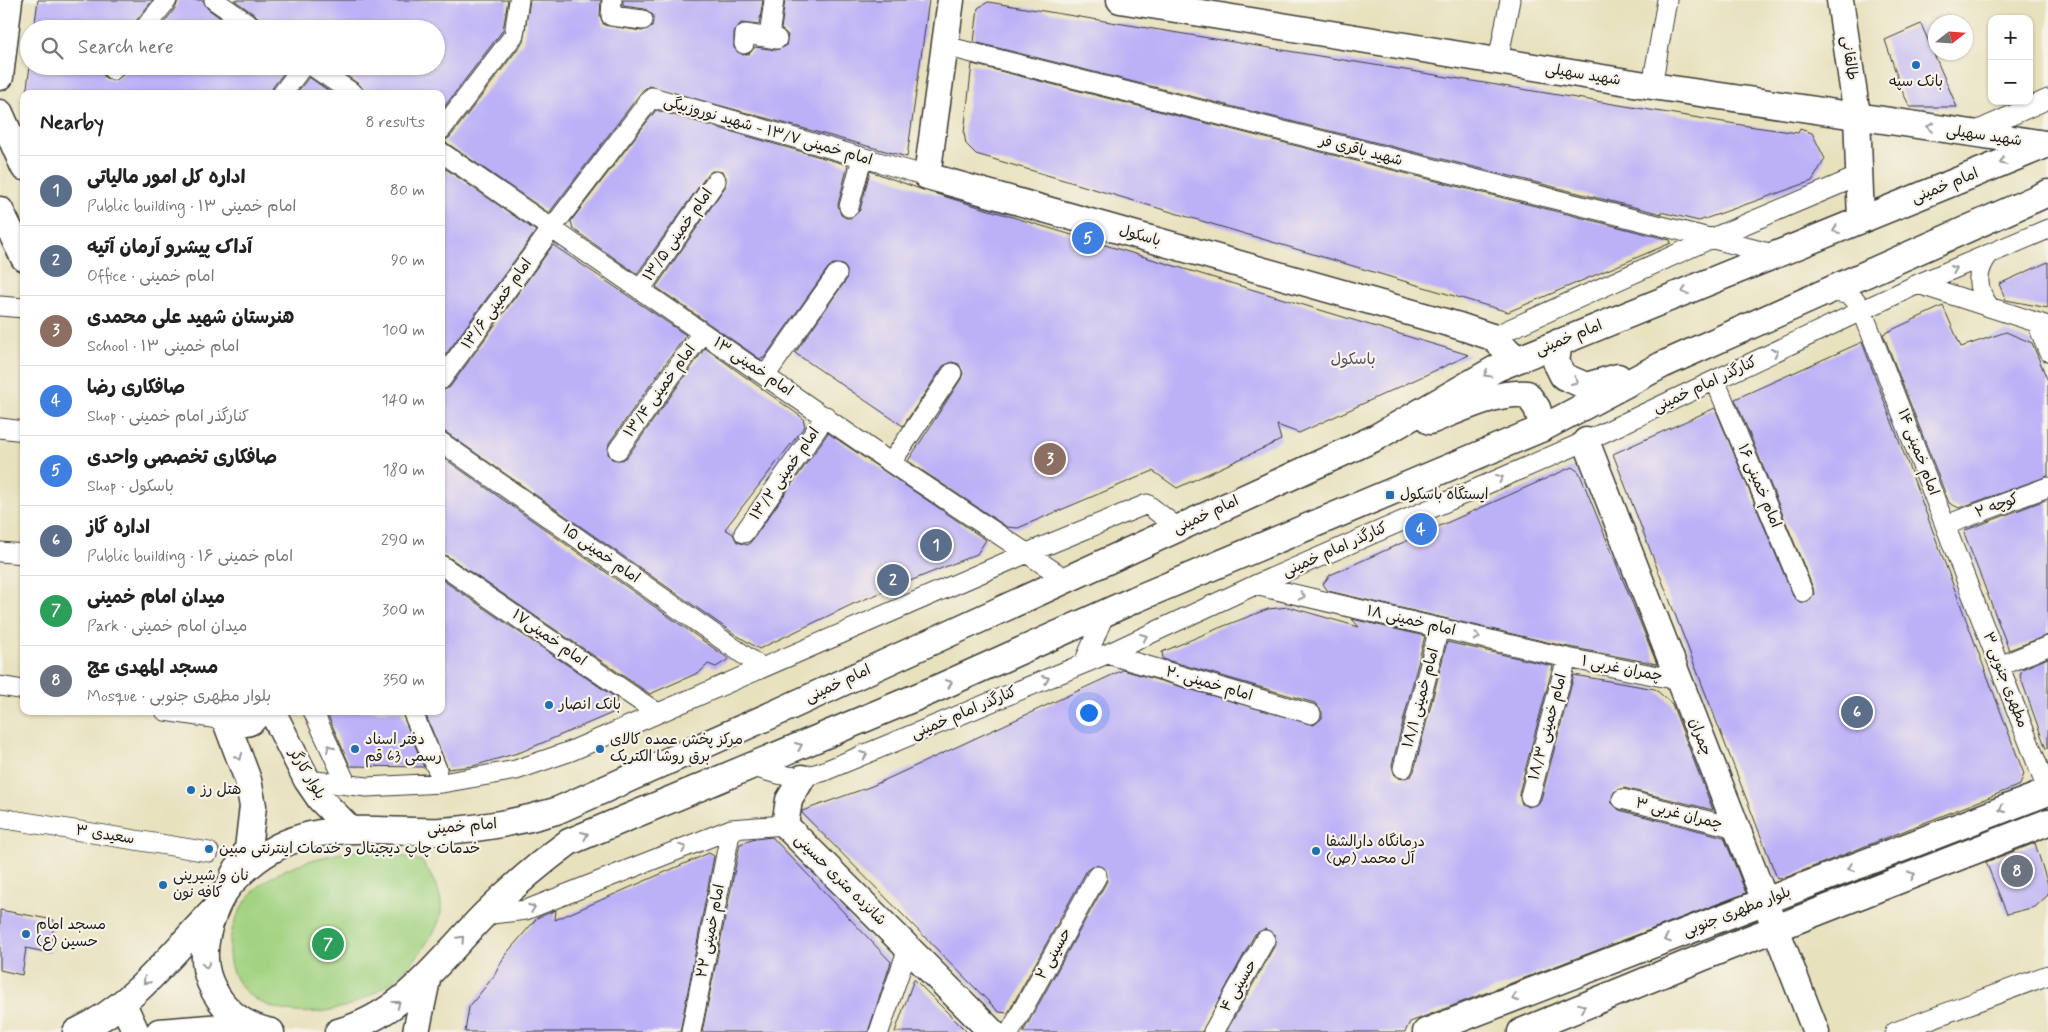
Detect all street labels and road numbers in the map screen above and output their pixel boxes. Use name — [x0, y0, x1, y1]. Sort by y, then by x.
street label: طالقانی — [1836, 35, 1862, 81]
street label: شهید سهیلی — [1544, 59, 1622, 91]
street label: امام خمینی ۱۳/۷ - شهید نوروزبیگی — [661, 92, 875, 170]
street label: شهید سهیلی — [1945, 121, 2023, 151]
street label: شهید باقری فر — [1315, 131, 1405, 171]
street label: امام خمینی — [1909, 163, 1981, 209]
street label: امام خمینی ۱۳/۵ — [638, 184, 718, 286]
street label: باسکول — [1117, 221, 1163, 251]
street label: امام خمینی ۱۳/۶ — [457, 254, 537, 354]
street label: امام خمینی — [1533, 315, 1605, 361]
street label: امام خمینی ۱۳ — [709, 333, 797, 401]
street label: امام خمینی ۱۳/۴ — [620, 341, 700, 441]
street label: کنارگذر امام خمینی — [1650, 352, 1760, 418]
street label: امام خمینی ۱۴ — [1892, 406, 1944, 498]
street label: امام خمینی ۱۳/۲ — [746, 424, 824, 524]
street label: امام خمینی ۱۶ — [1732, 441, 1786, 531]
street label: کوچه ۲ — [1973, 489, 2021, 523]
street label: امام خمینی — [1170, 491, 1242, 539]
street label: کنارگذر امام خمینی — [1279, 518, 1391, 582]
street label: امام خمینی ۱۵ — [558, 520, 644, 588]
street label: امام خمینی ۱۸ — [1365, 601, 1457, 641]
street label: امام خمینی۱۷ — [508, 605, 590, 671]
street label: مطهری جنوبی ۳ — [1978, 629, 2032, 731]
street label: امام خمینی ۱۸/۱ — [1398, 646, 1444, 750]
street label: چمران غربی ۱ — [1580, 651, 1664, 687]
street label: امام خمینی — [802, 660, 874, 708]
street label: امام خمینی ۲۰ — [1163, 662, 1255, 706]
street label: امام خمینی ۱۸/۳ — [1524, 672, 1572, 782]
street label: کنارگذر امام خمینی — [908, 682, 1020, 744]
street label: چمران — [1684, 715, 1716, 759]
street label: بلوار کارگر — [283, 743, 330, 803]
street label: چمران غربی ۳ — [1633, 794, 1725, 834]
street label: امام خمینی — [426, 814, 498, 840]
street label: سعیدی ۳ — [74, 820, 136, 850]
street label: شانزده متری حسینی — [790, 830, 890, 930]
street label: امام خمینی ۲۲ — [692, 882, 730, 980]
street label: بلوار مطهری جنوبی — [1680, 882, 1794, 942]
street label: حسینی ۲ — [1032, 925, 1076, 983]
street label: حسینی ۴ — [1216, 956, 1262, 1016]

